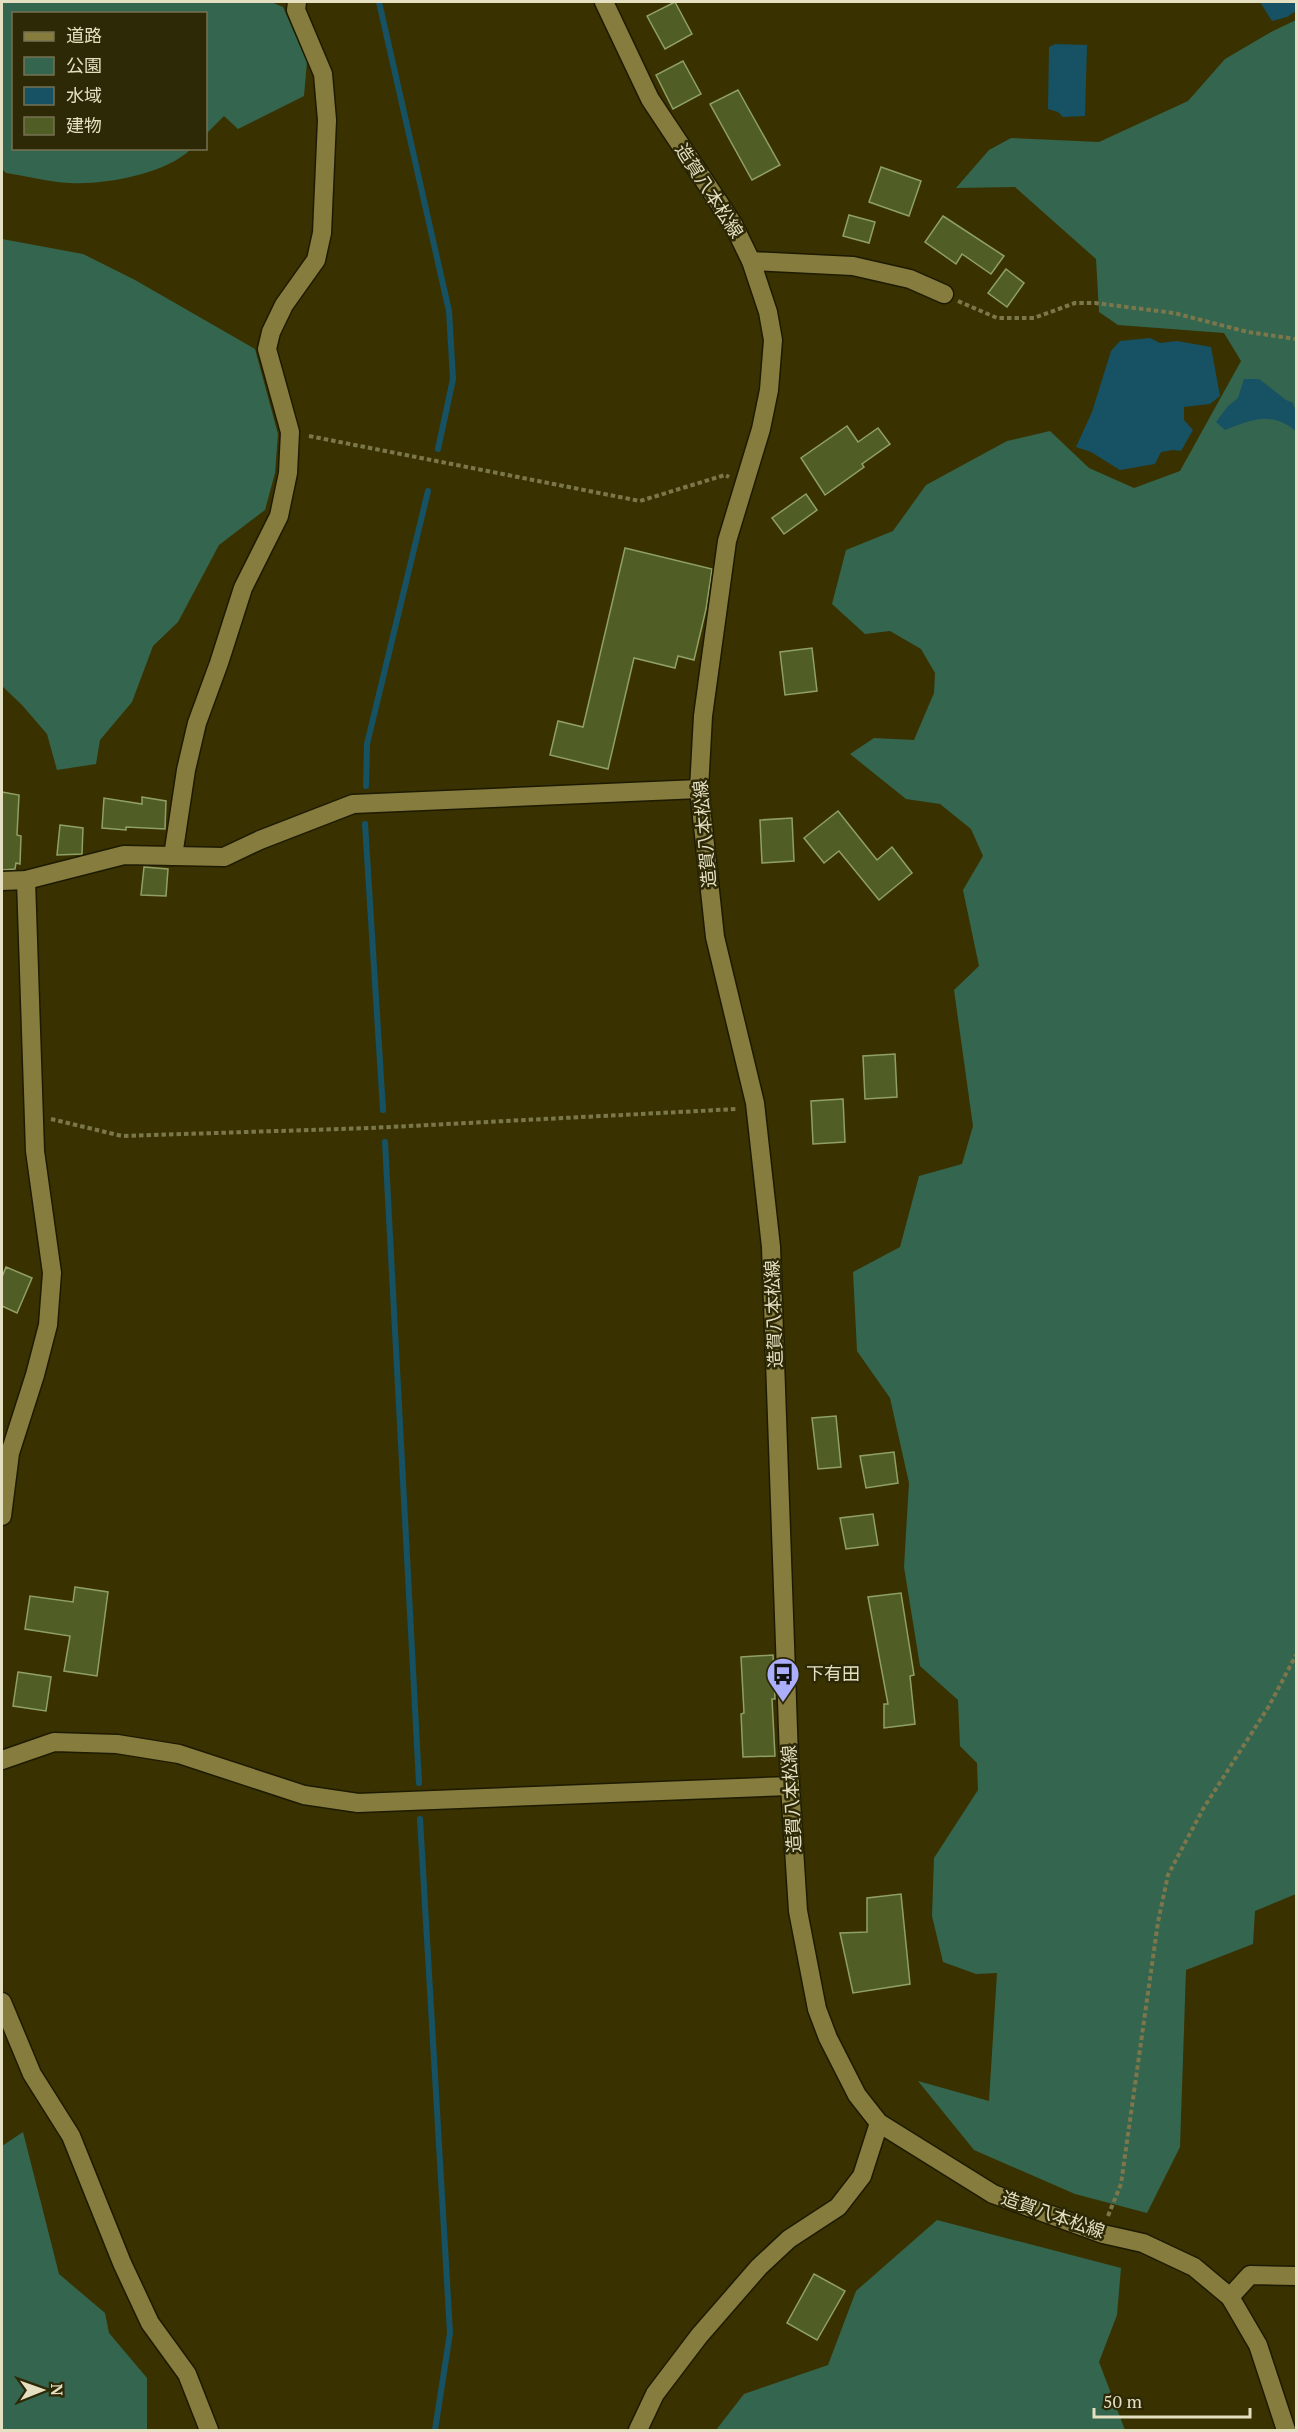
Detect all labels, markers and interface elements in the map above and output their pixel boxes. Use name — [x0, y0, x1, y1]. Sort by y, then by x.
legend — [12, 12, 207, 150]
text: 道路 — [66, 23, 102, 47]
text: 公園 — [66, 53, 102, 77]
text: 水域 — [66, 83, 102, 107]
text: 建物 — [66, 113, 102, 137]
street label: 造賀八本松線 — [670, 139, 749, 242]
street label: 造賀八本松線 — [687, 779, 721, 889]
street label: 造賀八本松線 — [759, 1260, 787, 1368]
bus stop icon: 下有田 — [765, 1656, 801, 1703]
place label: 下有田 — [806, 1661, 860, 1685]
street label: 造賀八本松線 — [776, 1744, 806, 1854]
street label: 造賀八本松線 — [998, 2185, 1108, 2243]
north arrow — [12, 2360, 72, 2420]
scale bar — [1094, 2381, 1250, 2419]
text: N — [46, 2383, 68, 2396]
text: 50 m — [1103, 2389, 1143, 2413]

